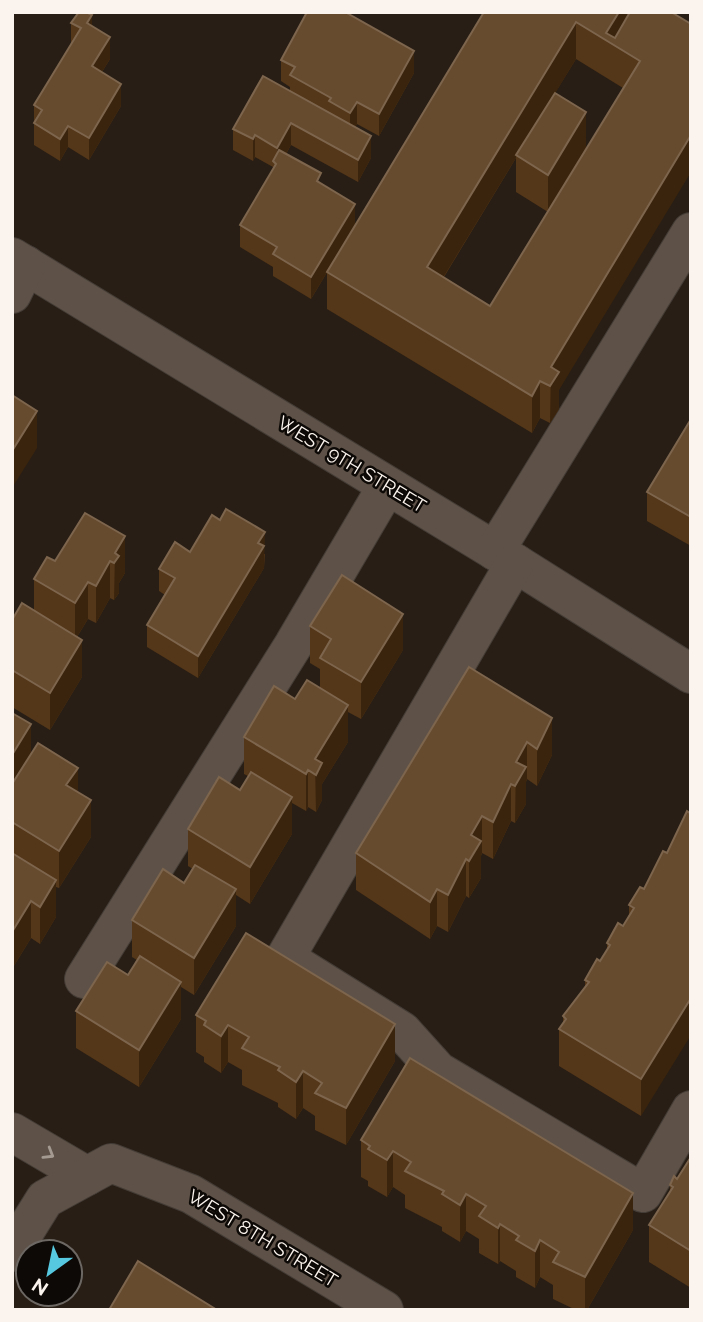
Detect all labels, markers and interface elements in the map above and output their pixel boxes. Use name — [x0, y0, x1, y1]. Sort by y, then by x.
street label: WEST 9TH STREET — [274, 411, 431, 517]
one-way arrow — [42, 1146, 55, 1159]
street label: WEST 8TH STREET — [184, 1185, 342, 1292]
north arrow — [14, 1238, 84, 1308]
text: N — [28, 1274, 52, 1300]

